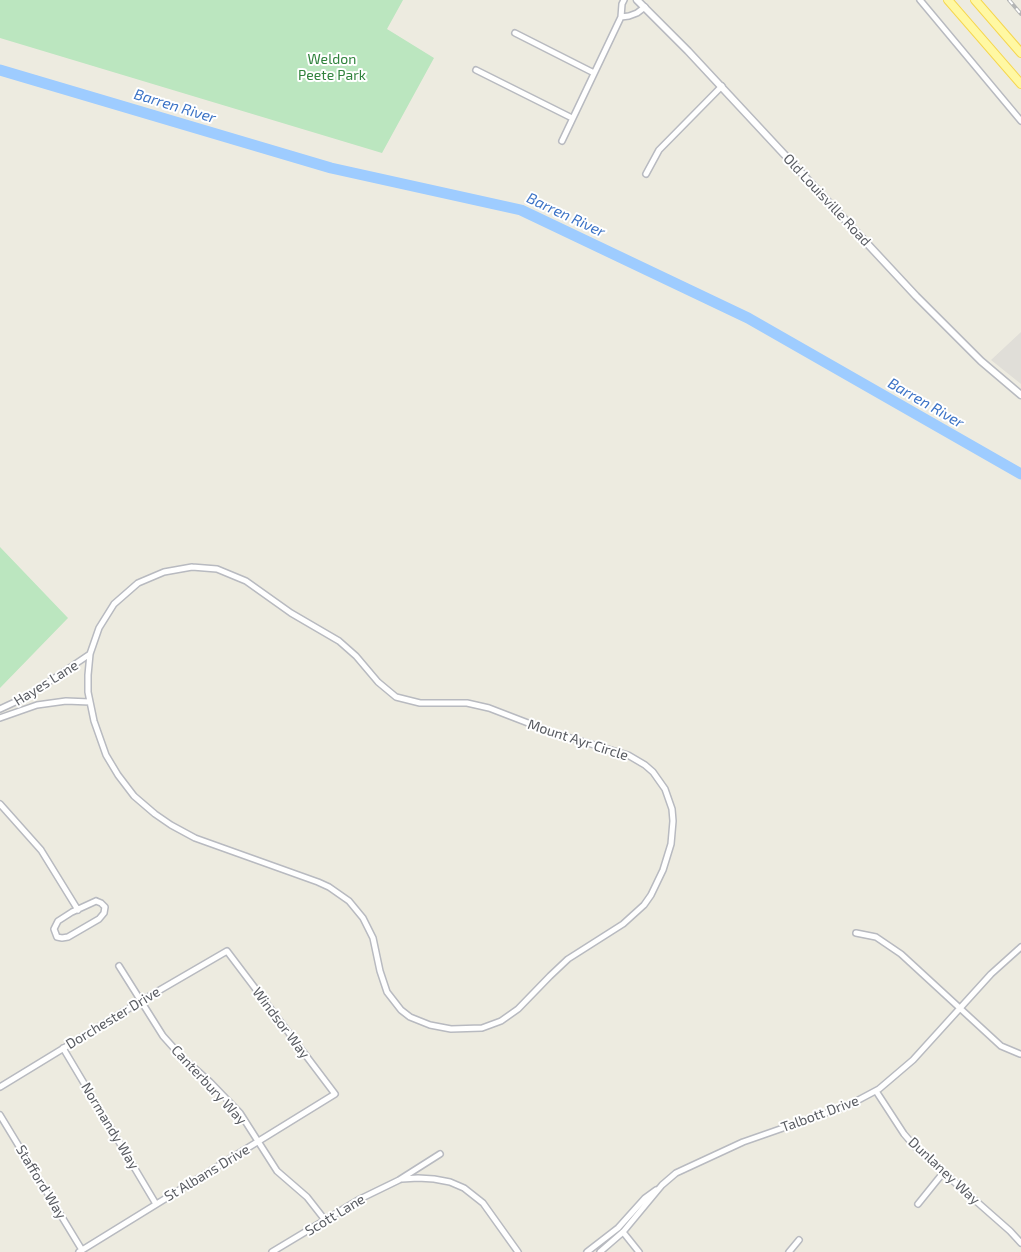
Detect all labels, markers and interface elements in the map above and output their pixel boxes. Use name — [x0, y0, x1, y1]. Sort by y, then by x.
park label: Weldon Peete Park — [298, 51, 366, 84]
water label: Barren River — [132, 85, 218, 127]
street label: Old Louisville Road — [780, 150, 874, 250]
water label: Barren River — [524, 189, 608, 241]
water label: Barren River — [885, 374, 967, 432]
street label: Hayes Lane — [11, 657, 81, 709]
street label: Mount Ayr Circle — [526, 716, 630, 764]
street label: Dorchester Drive — [63, 983, 163, 1053]
street label: Windsor Way — [249, 984, 313, 1062]
street label: Canterbury Way — [168, 1042, 250, 1128]
street label: Normandy Way — [77, 1080, 143, 1172]
street label: Talbott Drive — [779, 1092, 861, 1136]
street label: Dunlaney Way — [905, 1134, 983, 1208]
street label: St Albans Drive — [161, 1141, 253, 1205]
street label: Stafford Way — [12, 1142, 70, 1222]
street label: Scott Lane — [302, 1191, 368, 1239]

